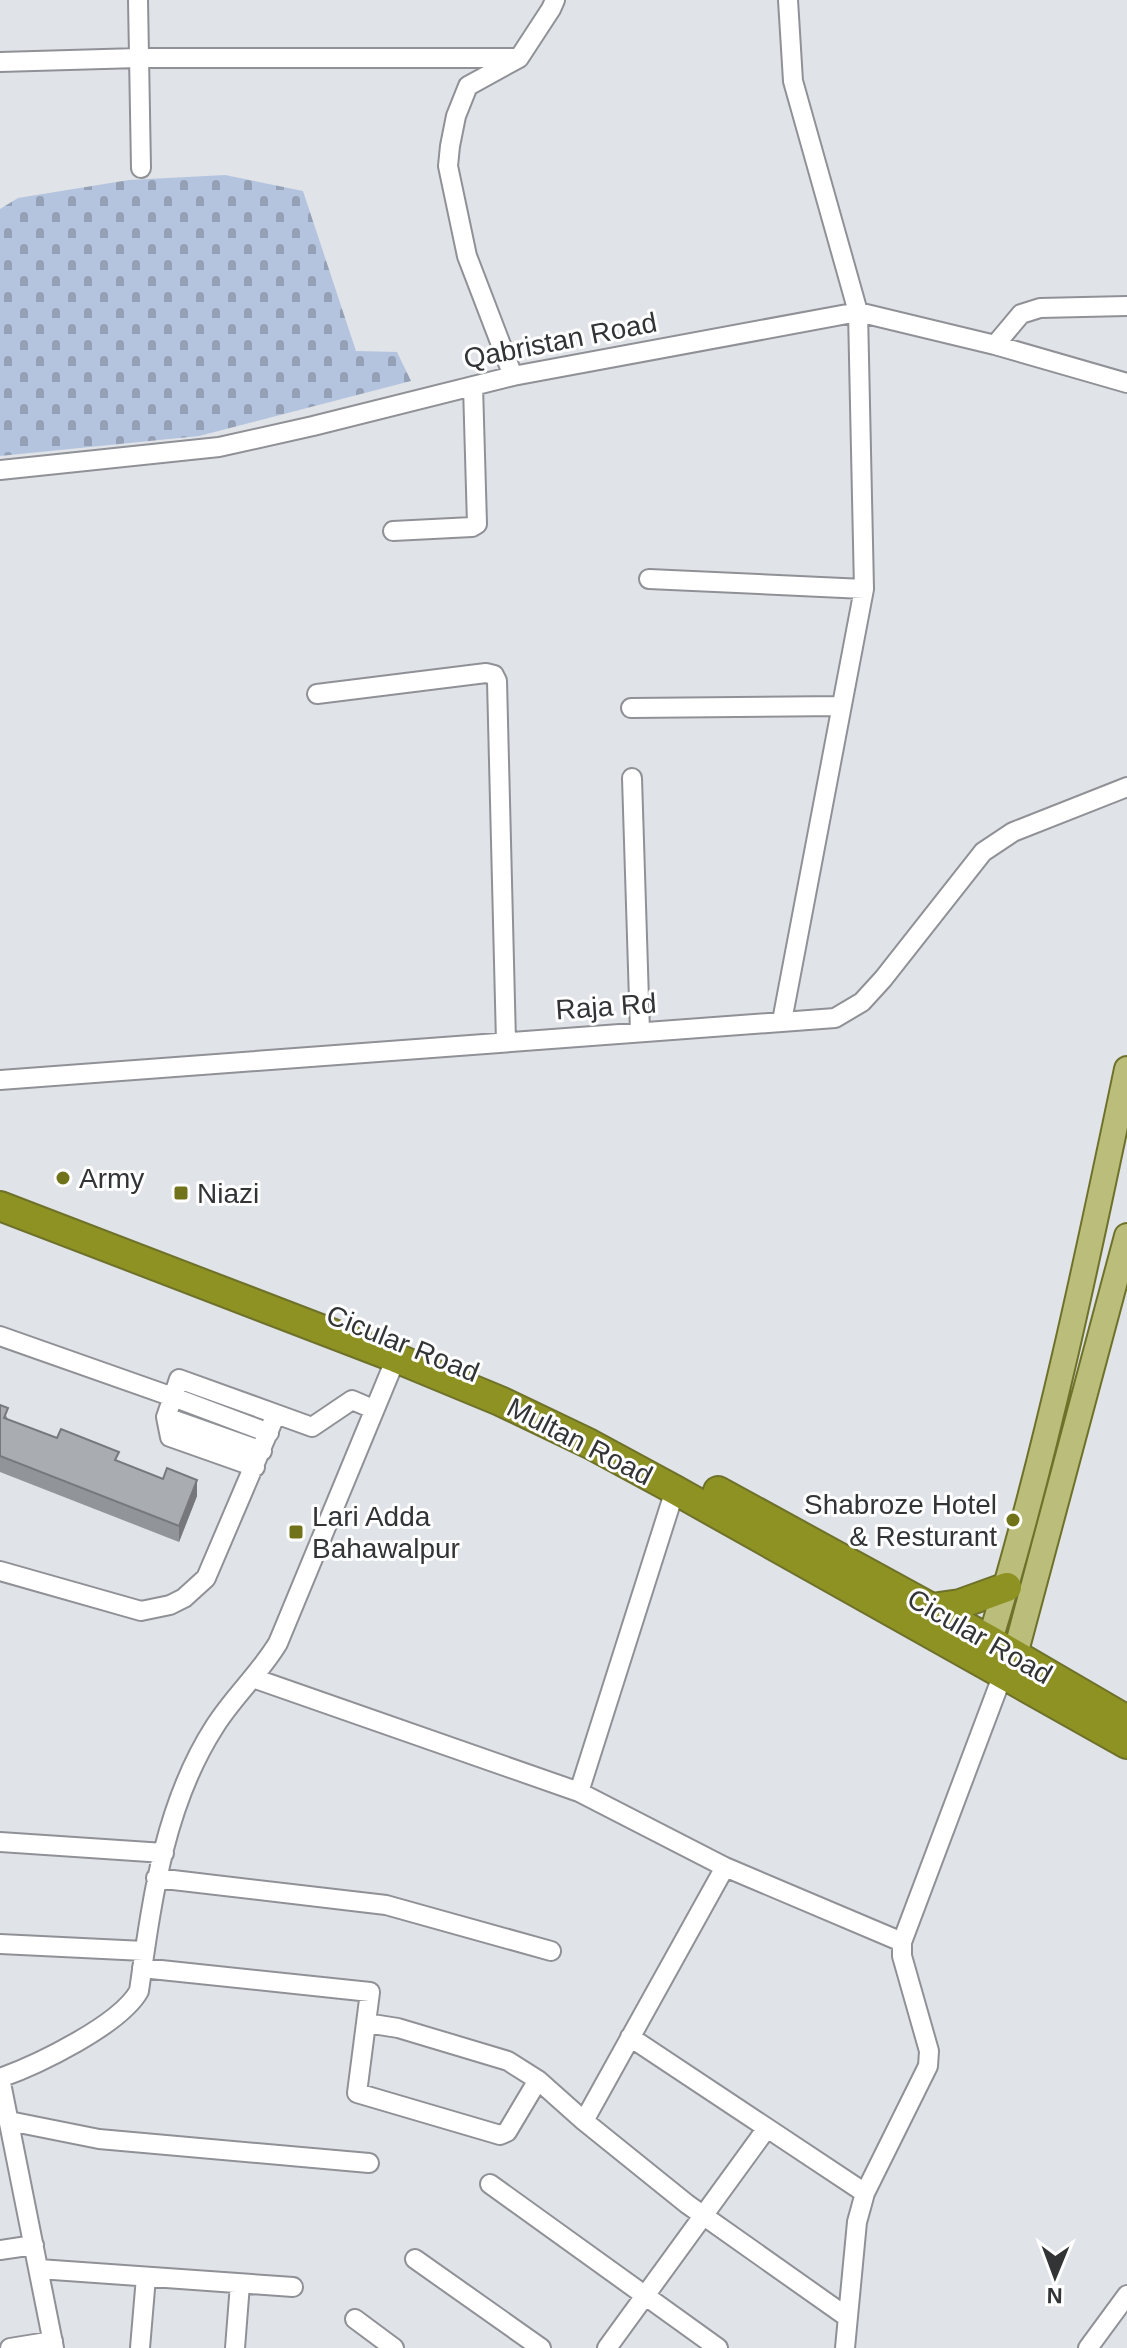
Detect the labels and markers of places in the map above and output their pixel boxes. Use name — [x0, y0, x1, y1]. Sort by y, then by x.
place label: Army — [79, 1163, 144, 1194]
marker: Army — [54, 1169, 72, 1187]
place label: Niazi — [197, 1178, 259, 1209]
marker: Niazi — [172, 1184, 190, 1202]
place label: Shabroze Hotel & Resturant — [804, 1489, 997, 1552]
place label: Lari Adda Bahawalpur — [312, 1501, 460, 1564]
marker: Shabroze Hotel & Resturant — [1004, 1511, 1022, 1529]
marker: Lari Adda Bahawalpur — [287, 1523, 305, 1541]

